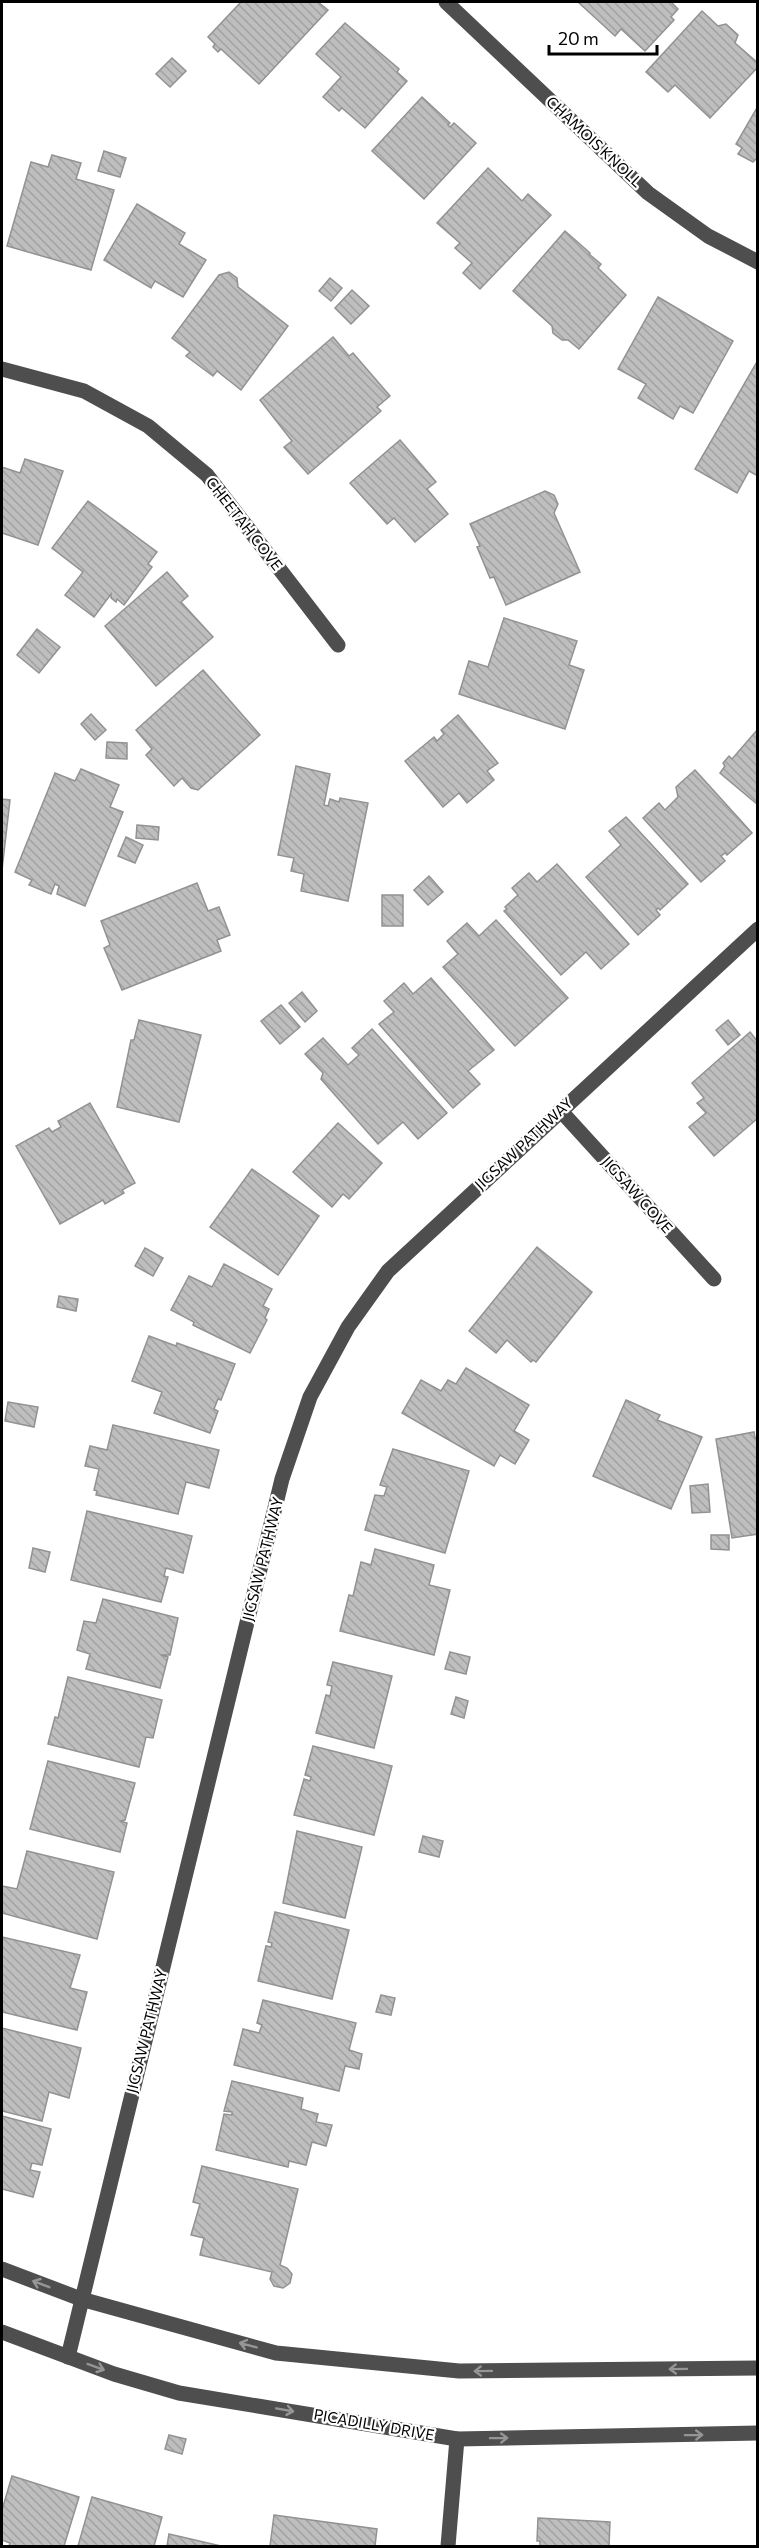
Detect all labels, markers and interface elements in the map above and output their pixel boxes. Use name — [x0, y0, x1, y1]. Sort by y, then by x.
scale bar — [549, 18, 657, 56]
text: 20 m — [558, 27, 599, 49]
street label: CHAMOIS KNOLL — [543, 92, 647, 191]
street label: CHEETAH COVE — [203, 473, 287, 574]
street label: JIGSAW PATHWAY — [471, 1093, 576, 1193]
street label: JIGSAW COVE — [599, 1152, 677, 1237]
street label: JIGSAW PATHWAY — [238, 1495, 286, 1623]
street label: JIGSAW PATHWAY — [122, 1967, 170, 2095]
one-way arrow — [32, 2278, 51, 2289]
one-way arrow — [239, 2339, 258, 2350]
one-way arrow — [86, 2362, 104, 2373]
one-way arrow — [669, 2363, 689, 2375]
one-way arrow — [474, 2365, 494, 2377]
one-way arrow — [275, 2405, 295, 2416]
street label: PICADILLY DRIVE — [312, 2405, 436, 2443]
one-way arrow — [683, 2429, 703, 2440]
one-way arrow — [488, 2433, 508, 2444]

